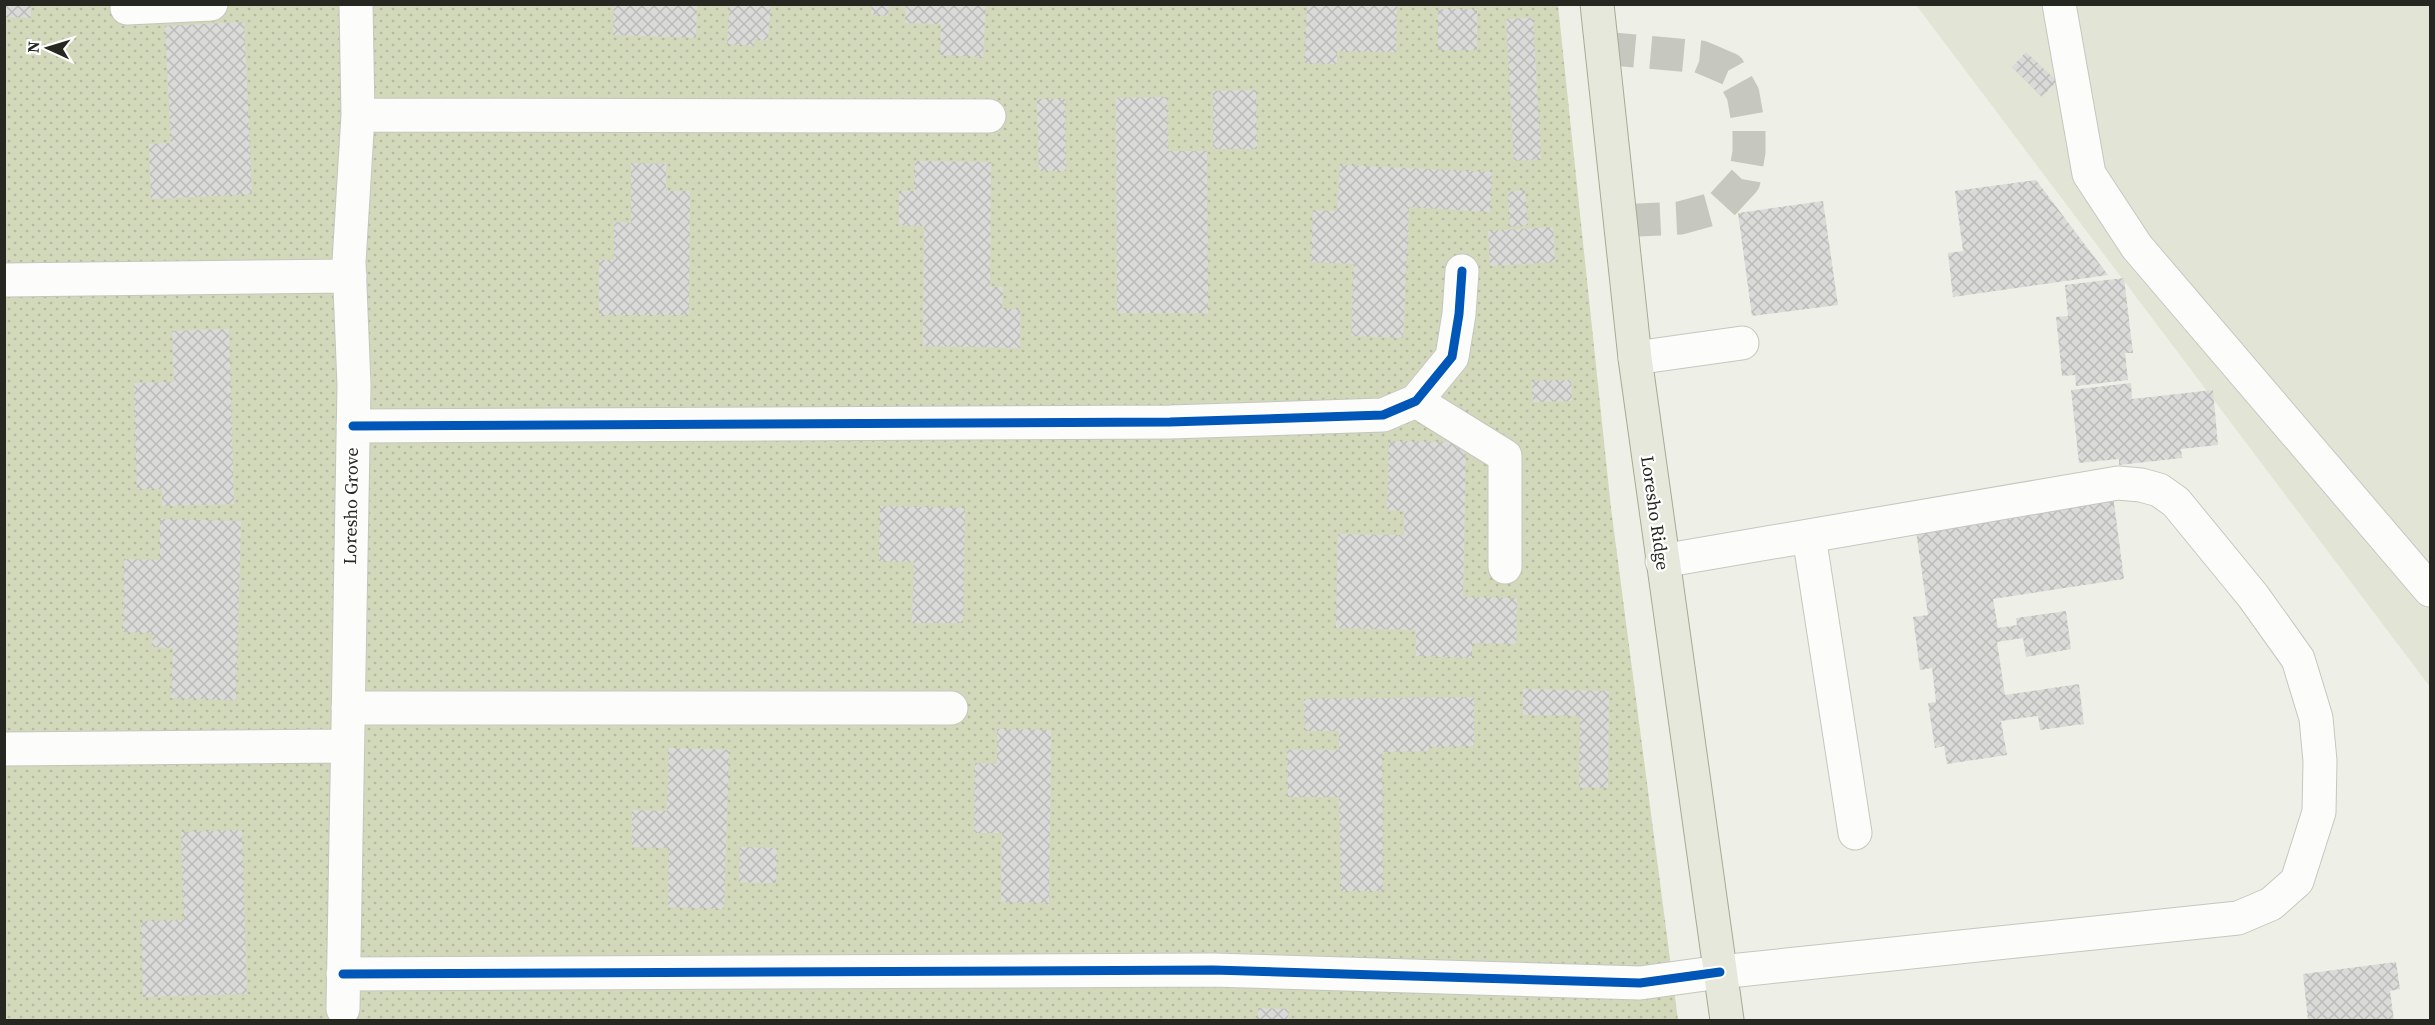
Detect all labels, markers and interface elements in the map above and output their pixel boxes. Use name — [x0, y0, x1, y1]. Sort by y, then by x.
north arrow — [18, 18, 78, 78]
text: N — [22, 40, 44, 54]
street label: Loresho Grove — [337, 447, 364, 565]
street label: Loresho Ridge — [1635, 454, 1676, 572]

